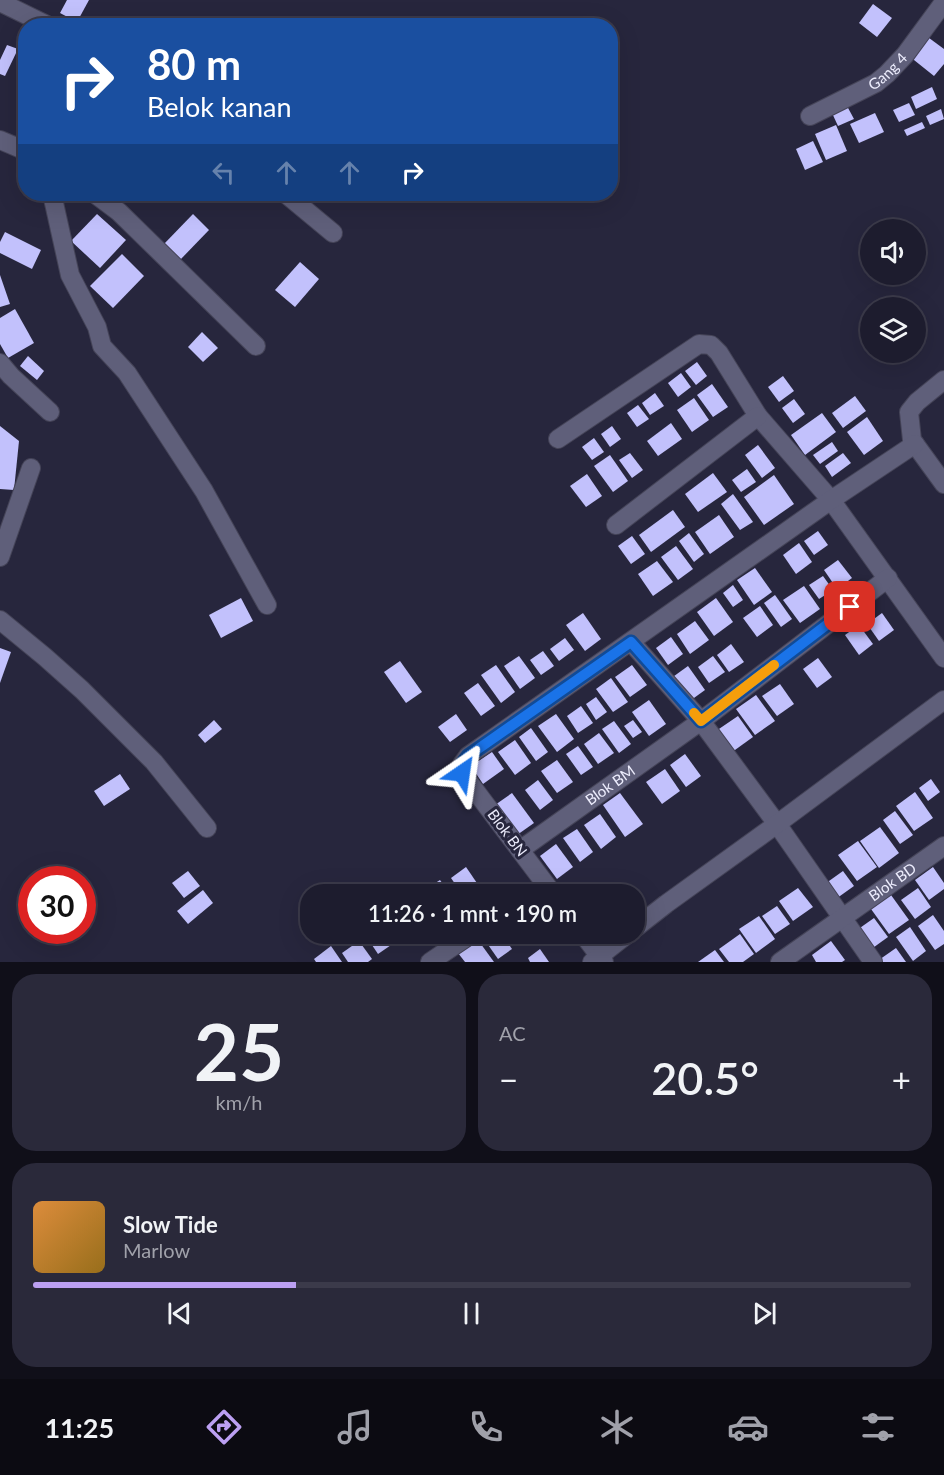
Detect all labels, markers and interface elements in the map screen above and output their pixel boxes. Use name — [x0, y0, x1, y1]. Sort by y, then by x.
text: 80 m — [147, 39, 241, 89]
icon: right — [48, 42, 126, 120]
street label: Gang 4 — [865, 48, 911, 93]
text: Belok kanan — [147, 90, 292, 123]
icon: left — [207, 156, 240, 189]
icon: ahead — [270, 156, 303, 189]
icon: ahead — [333, 156, 366, 189]
icon: right — [396, 156, 429, 189]
map controls — [860, 219, 926, 363]
button: sound — [860, 219, 926, 285]
button: layers — [860, 297, 926, 363]
pin — [824, 581, 875, 632]
icon: arrive — [833, 590, 866, 623]
position arrow — [430, 741, 494, 805]
street label: Blok BM — [581, 761, 638, 809]
street label: Blok BN — [484, 805, 531, 859]
street label: Blok BD — [865, 858, 919, 904]
speed limit sign: 30 — [18, 866, 96, 944]
text: 11:26 · 1 mnt · 190 m — [368, 900, 577, 927]
text: 25 — [194, 1004, 284, 1098]
text: AC — [499, 1021, 526, 1045]
text: 20.5° — [651, 1051, 759, 1105]
text: − — [499, 1059, 518, 1099]
text: + — [892, 1059, 911, 1099]
text: km/h — [216, 1090, 262, 1114]
text: Slow Tide — [123, 1211, 218, 1238]
text: Marlow — [123, 1238, 190, 1262]
icon: previous — [163, 1297, 196, 1330]
icon: pause — [455, 1297, 488, 1330]
icon: next — [748, 1297, 781, 1330]
icon: directions — [203, 1406, 245, 1448]
icon: music — [334, 1406, 376, 1448]
icon: phone — [465, 1406, 507, 1448]
icon: climate — [596, 1406, 638, 1448]
icon: car — [727, 1406, 769, 1448]
icon: filters — [857, 1406, 899, 1448]
text: 11:25 — [44, 1411, 114, 1444]

